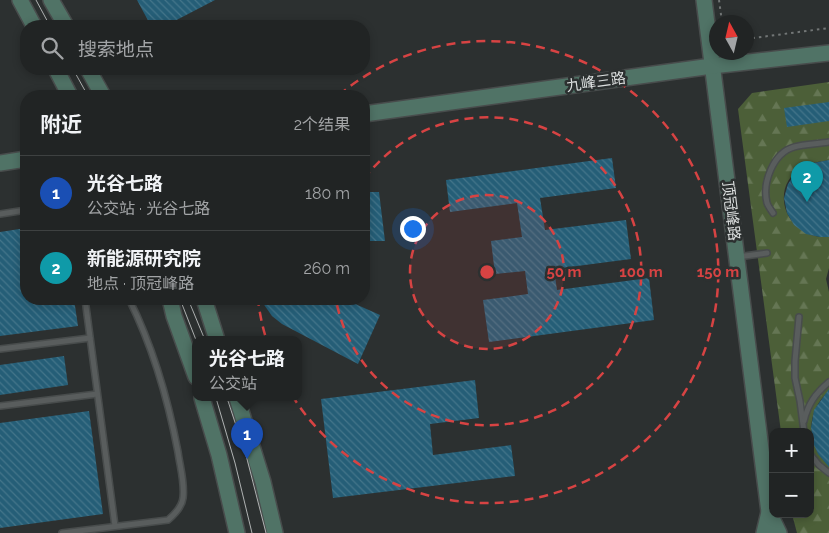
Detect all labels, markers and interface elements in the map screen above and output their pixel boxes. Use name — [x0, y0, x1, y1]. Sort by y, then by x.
north arrow — [709, 15, 754, 60]
search box — [20, 20, 370, 75]
icon: search — [38, 34, 66, 62]
text: 搜索地点 — [78, 38, 154, 60]
street label: 九峰三路 — [565, 69, 627, 95]
text: 附近 — [40, 112, 82, 137]
text: 2个结果 — [294, 115, 350, 134]
pin: 2 — [791, 161, 823, 202]
text: 光谷七路 — [87, 172, 163, 194]
street label: 顶冠峰路 — [718, 180, 744, 242]
text: 1 — [52, 184, 60, 203]
text: 180 m — [305, 184, 350, 203]
text: 公交站 · 光谷七路 — [87, 199, 210, 218]
your location — [400, 216, 426, 242]
text: 新能源研究院 — [87, 247, 201, 269]
text: 2 — [51, 259, 61, 278]
text: 260 m — [303, 259, 350, 278]
centre of rings — [478, 263, 496, 281]
text: 50 m — [546, 263, 582, 281]
text: 100 m — [619, 263, 663, 281]
text: 150 m — [697, 263, 739, 281]
text: 地点 · 顶冠峰路 — [87, 274, 194, 293]
popup — [192, 336, 302, 401]
text: 光谷七路 — [209, 347, 285, 369]
text: 公交站 — [209, 374, 257, 393]
pin: 1 — [231, 418, 263, 459]
map controls — [769, 428, 814, 518]
button: + — [769, 428, 814, 473]
button: − — [769, 473, 814, 518]

